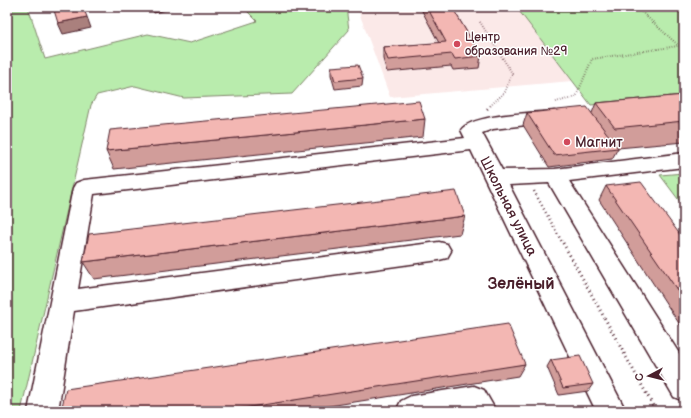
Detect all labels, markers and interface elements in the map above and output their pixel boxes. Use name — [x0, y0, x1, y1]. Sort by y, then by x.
place label: Центр образования №29 — [465, 30, 567, 59]
marker: Центр образования №29 — [452, 39, 462, 49]
place label: Магнит — [575, 134, 623, 151]
marker: Магнит — [562, 137, 572, 147]
street label: Школьная улица — [476, 154, 541, 259]
district label: Зелёный — [488, 275, 554, 294]
north arrow — [629, 356, 669, 396]
text: С — [633, 372, 646, 382]

